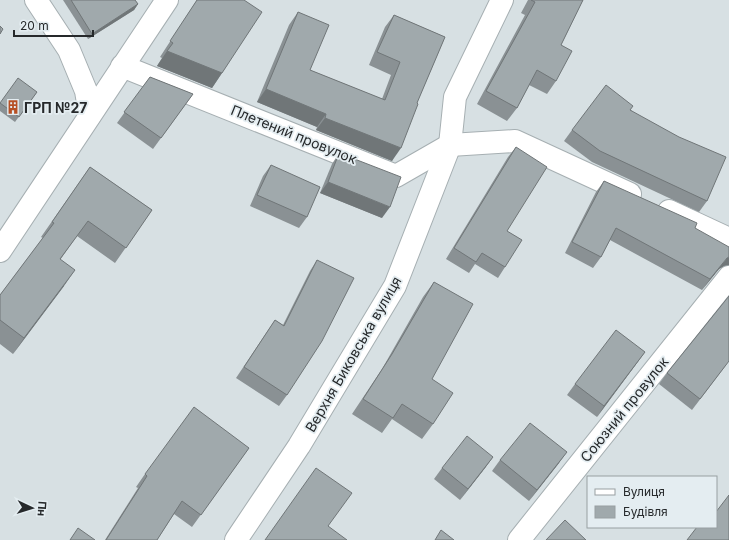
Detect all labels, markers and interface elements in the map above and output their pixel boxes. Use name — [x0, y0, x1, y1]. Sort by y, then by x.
scale bar — [14, 12, 93, 38]
text: 20 m — [20, 18, 49, 33]
building icon: ГРП №27 — [5, 99, 21, 115]
place label: ГРП №27 — [24, 99, 87, 116]
street label: Плетений провулок — [229, 101, 360, 167]
street label: Верхня Биковська вулиця — [301, 273, 405, 435]
street label: Союзний провулок — [576, 353, 672, 465]
legend — [587, 476, 717, 528]
text: Вулиця — [623, 484, 665, 499]
north arrow — [12, 488, 52, 528]
text: Пн — [34, 501, 49, 517]
text: Будівля — [623, 504, 668, 519]

